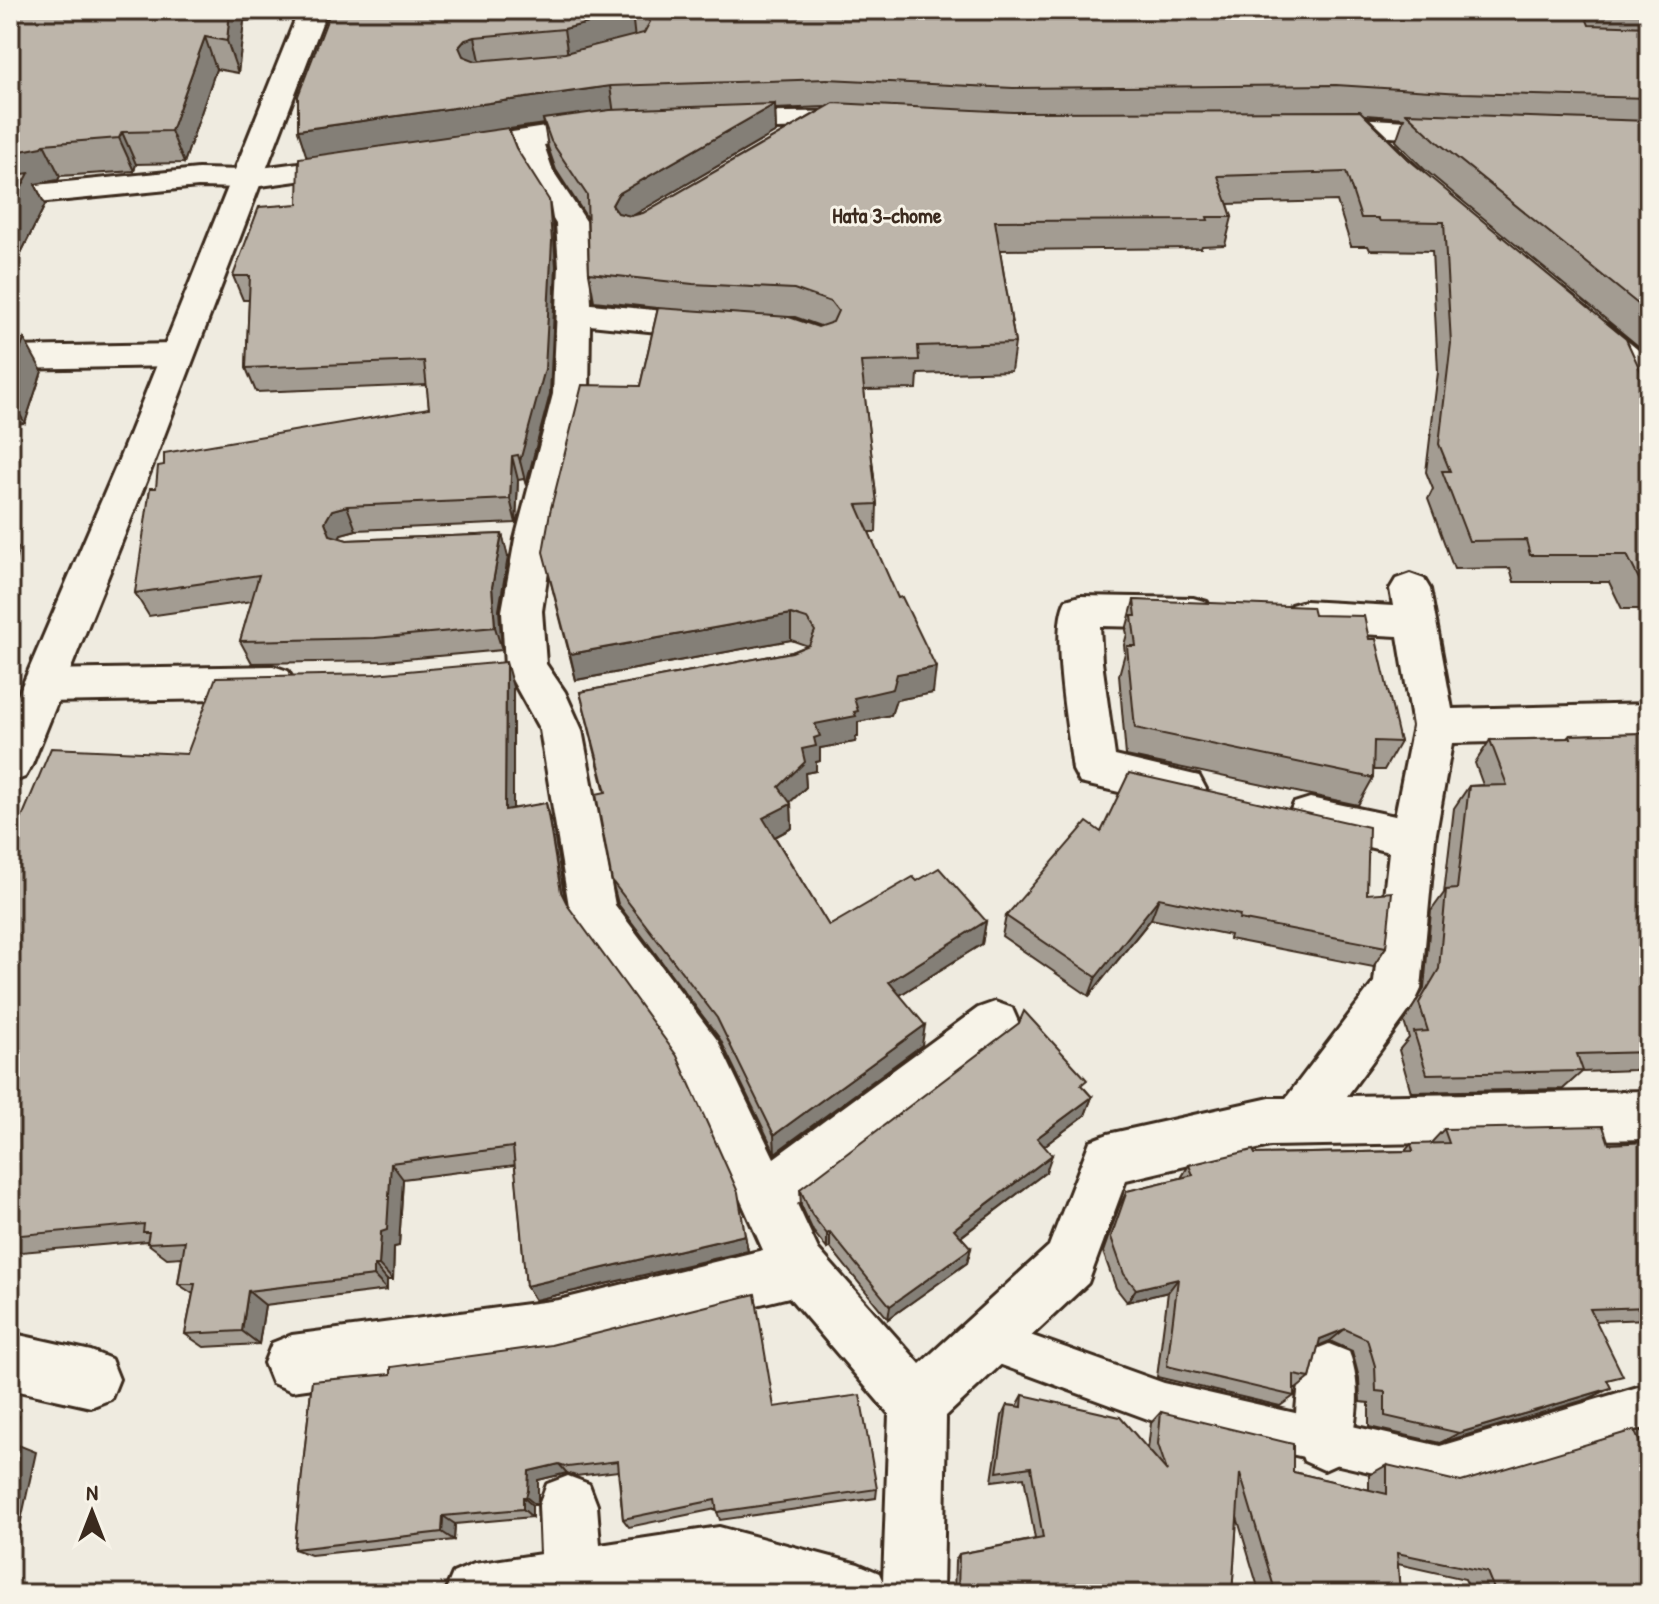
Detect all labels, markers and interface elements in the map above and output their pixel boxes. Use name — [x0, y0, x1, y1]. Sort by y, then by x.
district label: Hata 3-chome — [832, 200, 942, 230]
north arrow — [52, 1472, 132, 1552]
text: N — [86, 1477, 98, 1507]

